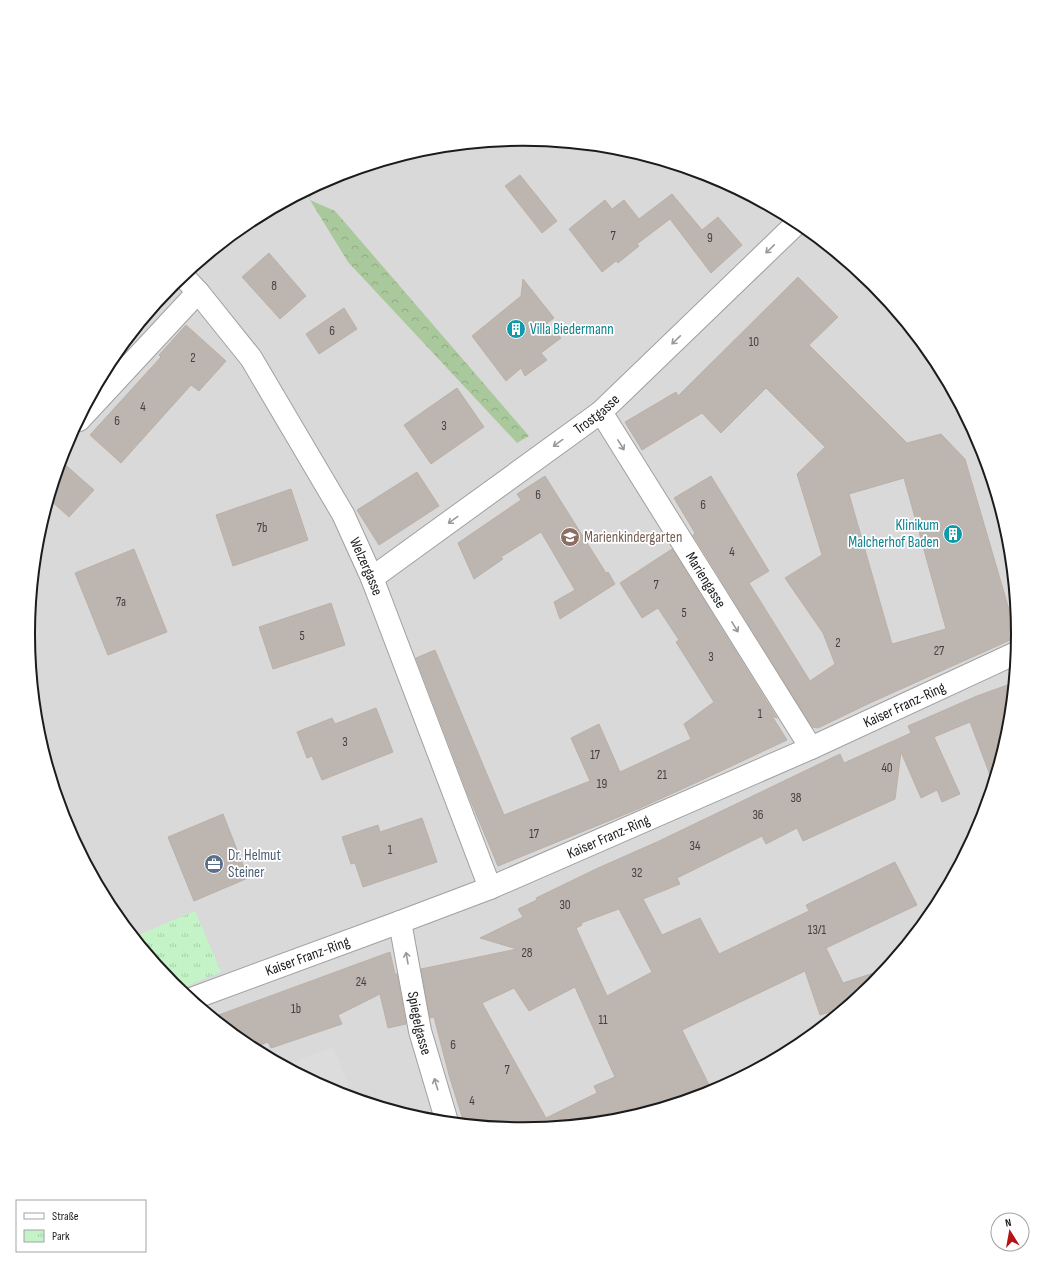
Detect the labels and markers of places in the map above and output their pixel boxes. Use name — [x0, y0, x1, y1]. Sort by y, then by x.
building icon: Villa Biedermann — [505, 318, 527, 340]
place label: Villa Biedermann — [530, 320, 614, 339]
place label: Klinikum Malcherhof Baden — [848, 516, 939, 552]
building icon: Klinikum Malcherhof Baden — [942, 523, 964, 545]
school or university icon: Marienkindergarten — [559, 526, 581, 548]
place label: Marienkindergarten — [584, 528, 682, 547]
place label: Dr. Helmut Steiner — [228, 846, 281, 882]
office icon: Dr. Helmut Steiner — [203, 853, 225, 875]

